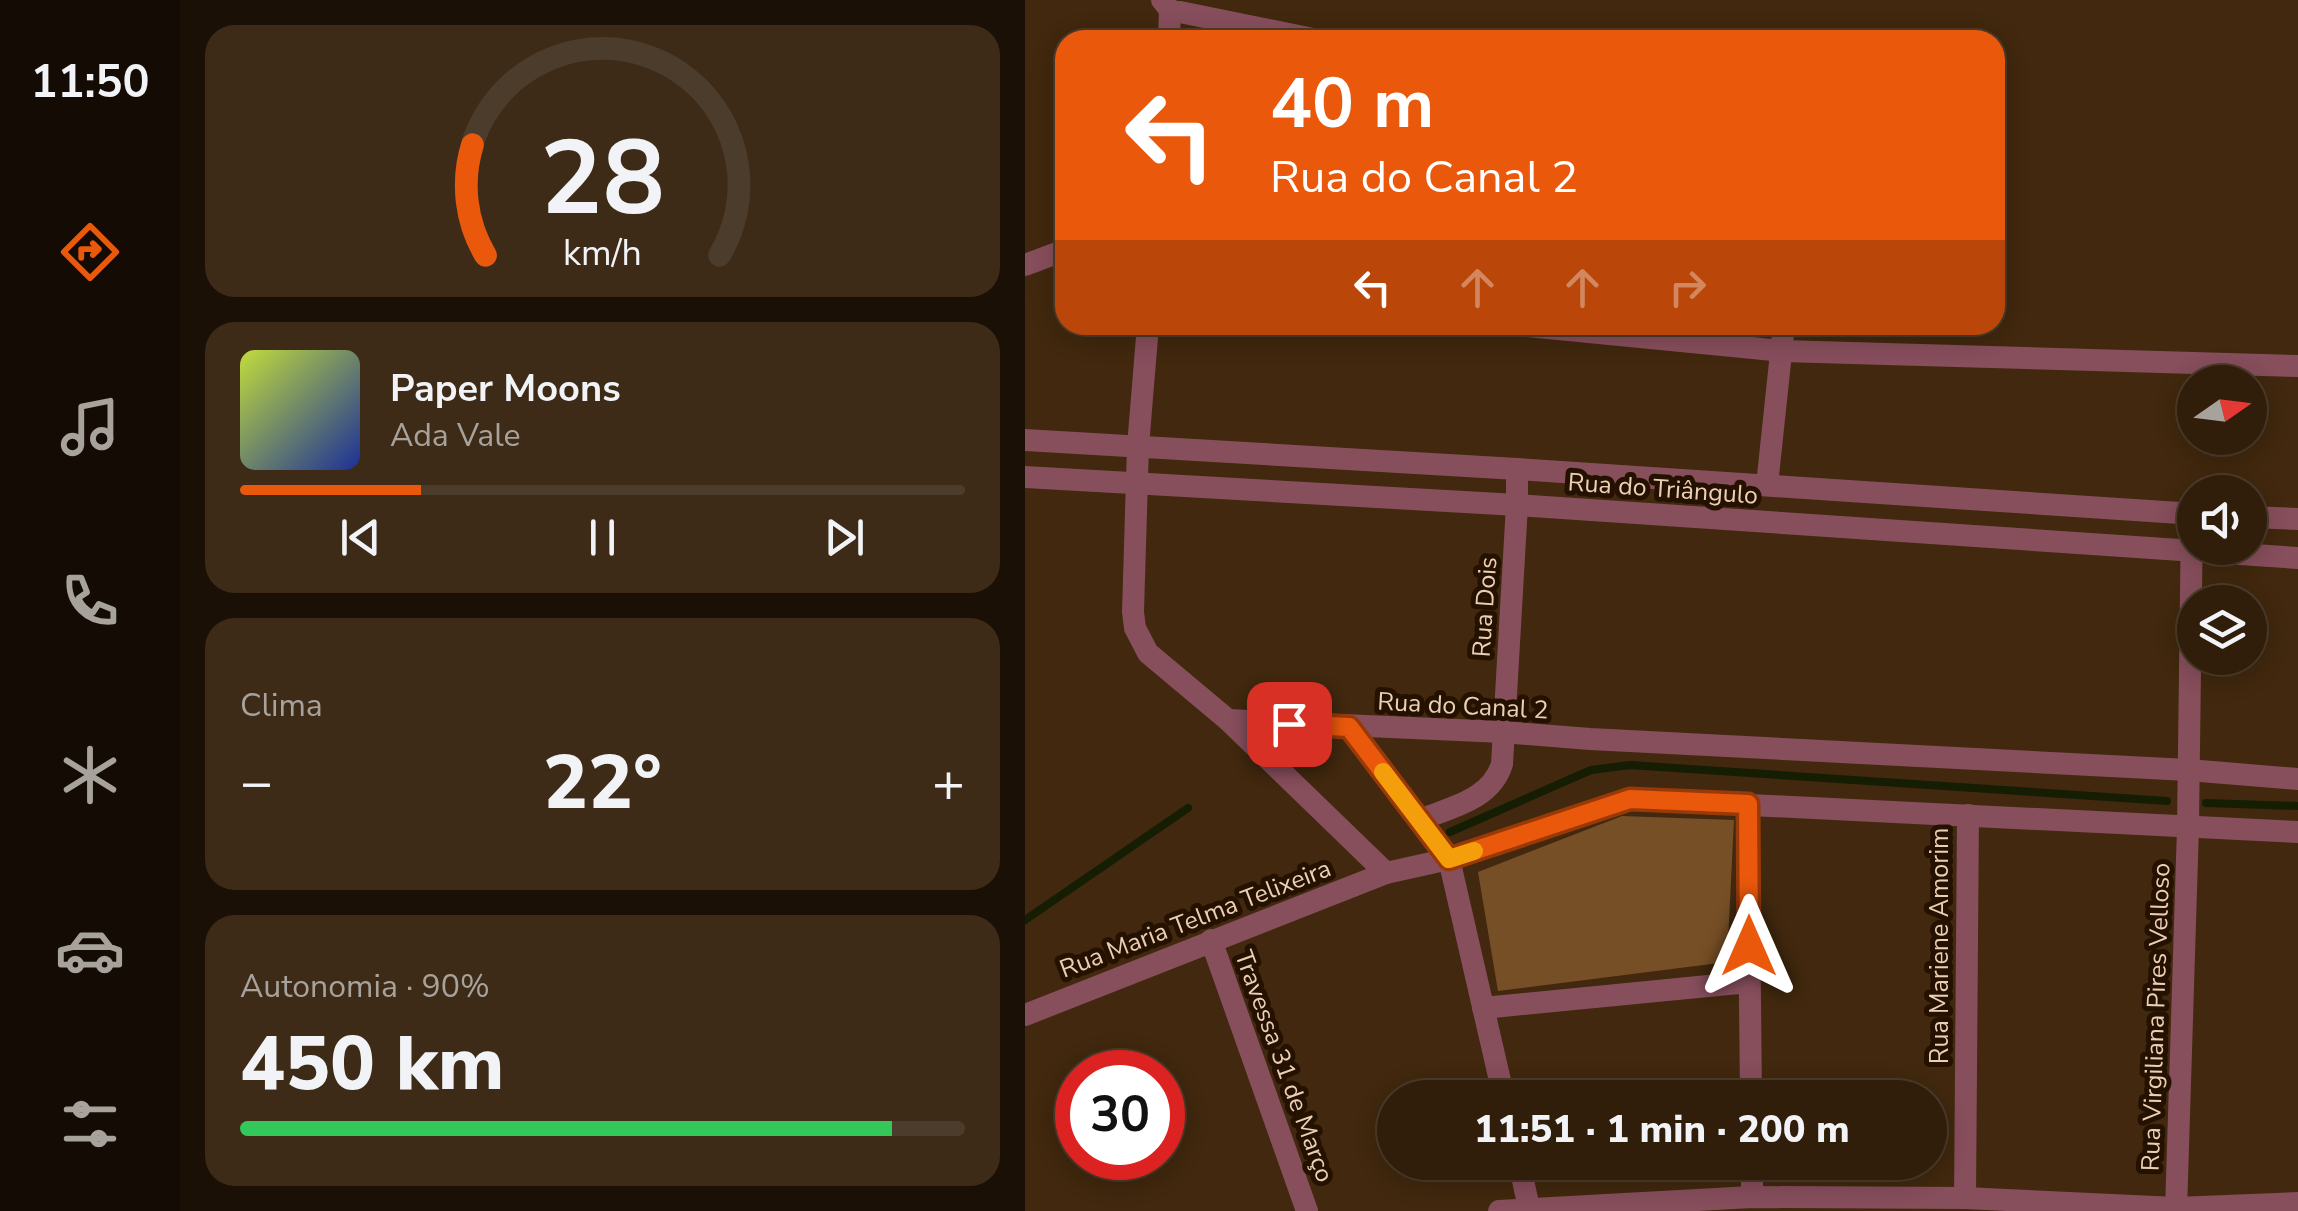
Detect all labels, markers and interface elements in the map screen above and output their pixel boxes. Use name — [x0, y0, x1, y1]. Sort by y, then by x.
text: 11:50 — [30, 52, 150, 113]
text: 40 m — [1270, 56, 1434, 152]
icon: left — [1105, 70, 1235, 200]
text: 28 — [540, 108, 665, 250]
text: Rua do Canal 2 — [1270, 147, 1578, 208]
icon: directions — [55, 217, 125, 287]
text: km/h — [563, 229, 642, 278]
icon: left — [1345, 260, 1400, 315]
icon: ahead — [1450, 260, 1505, 315]
icon: ahead — [1555, 260, 1610, 315]
icon: right — [1660, 260, 1715, 315]
text: Paper Moons — [390, 363, 621, 414]
north arrow — [2177, 365, 2267, 455]
map controls — [2177, 365, 2267, 675]
icon: music — [55, 392, 125, 462]
text: Ada Vale — [390, 414, 521, 457]
street label: Rua do Triângulo — [1567, 465, 1759, 513]
button: sound — [2177, 475, 2267, 565]
icon: previous — [333, 510, 388, 565]
icon: pause — [575, 510, 630, 565]
icon: next — [817, 510, 872, 565]
street label: Rua Dois — [1465, 556, 1505, 658]
icon: phone — [55, 566, 125, 636]
button: layers — [2177, 585, 2267, 675]
pin — [1247, 682, 1332, 767]
text: Clima — [240, 684, 323, 727]
street label: Rua do Canal 2 — [1377, 685, 1549, 727]
icon: arrive — [1262, 697, 1317, 752]
text: 22° — [543, 732, 662, 834]
icon: climate — [55, 740, 125, 810]
text: − — [240, 745, 273, 820]
text: + — [932, 745, 965, 820]
street label: Rua Mariene Amorim — [1923, 828, 1957, 1064]
street label: Rua Maria Telma Telixeira — [1055, 851, 1336, 986]
street label: Rua Virgiliana Pires Velloso — [2134, 862, 2178, 1172]
position arrow — [1697, 894, 1801, 998]
icon: car — [55, 915, 125, 985]
street label: Travessa 31 de Março — [1226, 946, 1342, 1187]
text: Autonomia · 90% — [240, 965, 490, 1008]
text: 450 km — [240, 1013, 504, 1115]
speed limit sign: 30 — [1055, 1050, 1185, 1180]
icon: filters — [55, 1089, 125, 1159]
text: 11:51 · 1 min · 200 m — [1474, 1104, 1850, 1155]

